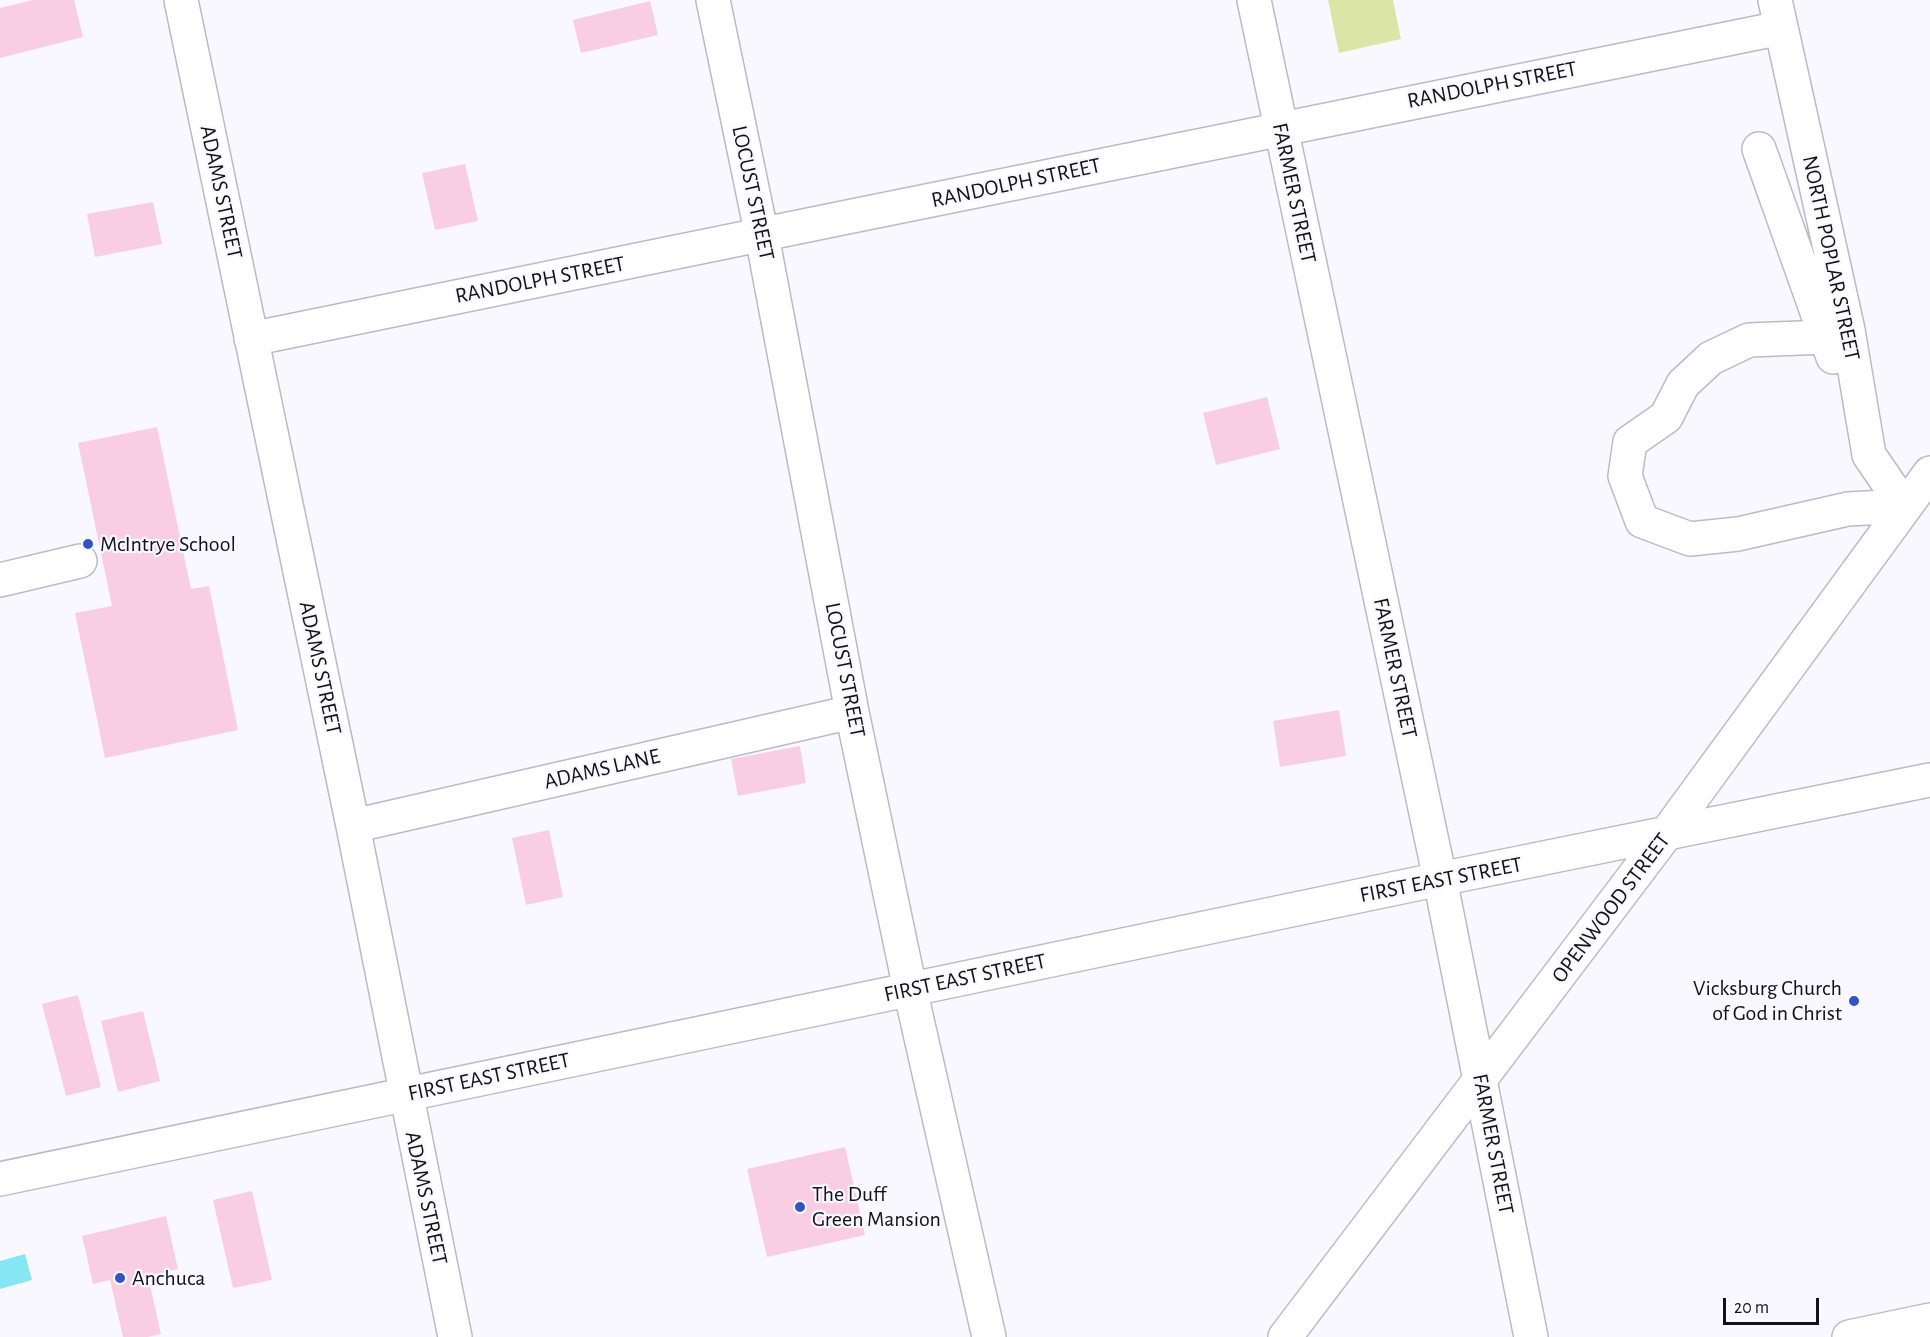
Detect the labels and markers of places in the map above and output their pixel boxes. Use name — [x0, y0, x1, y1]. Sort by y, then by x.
place label: McIntrye School — [100, 531, 236, 557]
marker: McIntrye School — [81, 537, 95, 551]
place label: Vicksburg Church of God in Christ — [1693, 975, 1842, 1026]
marker: Vicksburg Church of God in Christ — [1847, 994, 1861, 1008]
place label: The Duff Green Mansion — [812, 1181, 941, 1232]
marker: The Duff Green Mansion — [793, 1200, 807, 1214]
place label: Anchuca — [132, 1265, 205, 1291]
marker: Anchuca — [113, 1271, 127, 1285]

